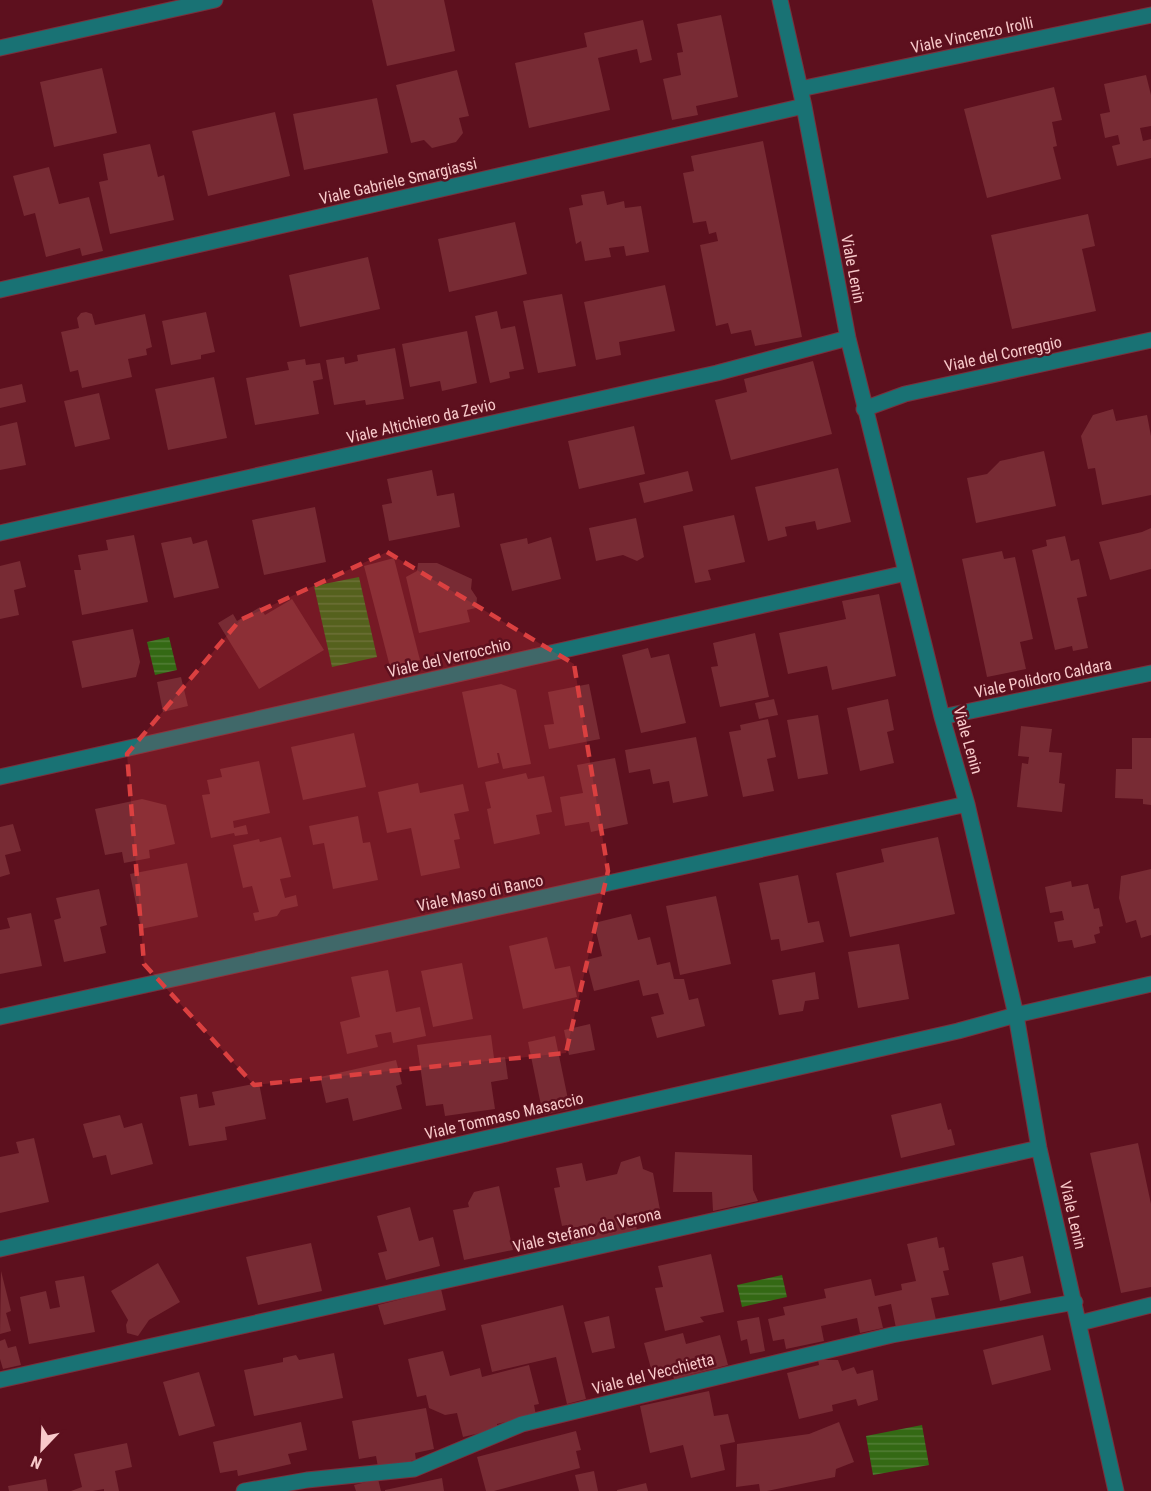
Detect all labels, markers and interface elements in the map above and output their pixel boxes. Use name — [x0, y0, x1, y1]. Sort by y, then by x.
street label: Viale Vincenzo Irolli — [909, 13, 1035, 57]
street label: Viale Gabriele Smargiassi — [317, 154, 479, 208]
street label: Viale Lenin — [837, 233, 869, 305]
street label: Viale del Correggio — [943, 332, 1063, 376]
street label: Viale Altichiero da Zevio — [345, 395, 497, 447]
street label: Viale del Verrocchio — [386, 635, 512, 681]
street label: Viale Polidoro Caldara — [973, 654, 1113, 702]
street label: Viale Lenin — [949, 704, 987, 776]
street label: Viale Maso di Banco — [415, 870, 545, 916]
street label: Viale Tommaso Masaccio — [423, 1088, 585, 1144]
street label: Viale Lenin — [1056, 1179, 1090, 1251]
street label: Viale Stefano da Verona — [511, 1204, 663, 1256]
street label: Viale del Vecchietta — [590, 1350, 716, 1398]
north arrow — [12, 1419, 72, 1479]
text: N — [28, 1452, 45, 1473]

